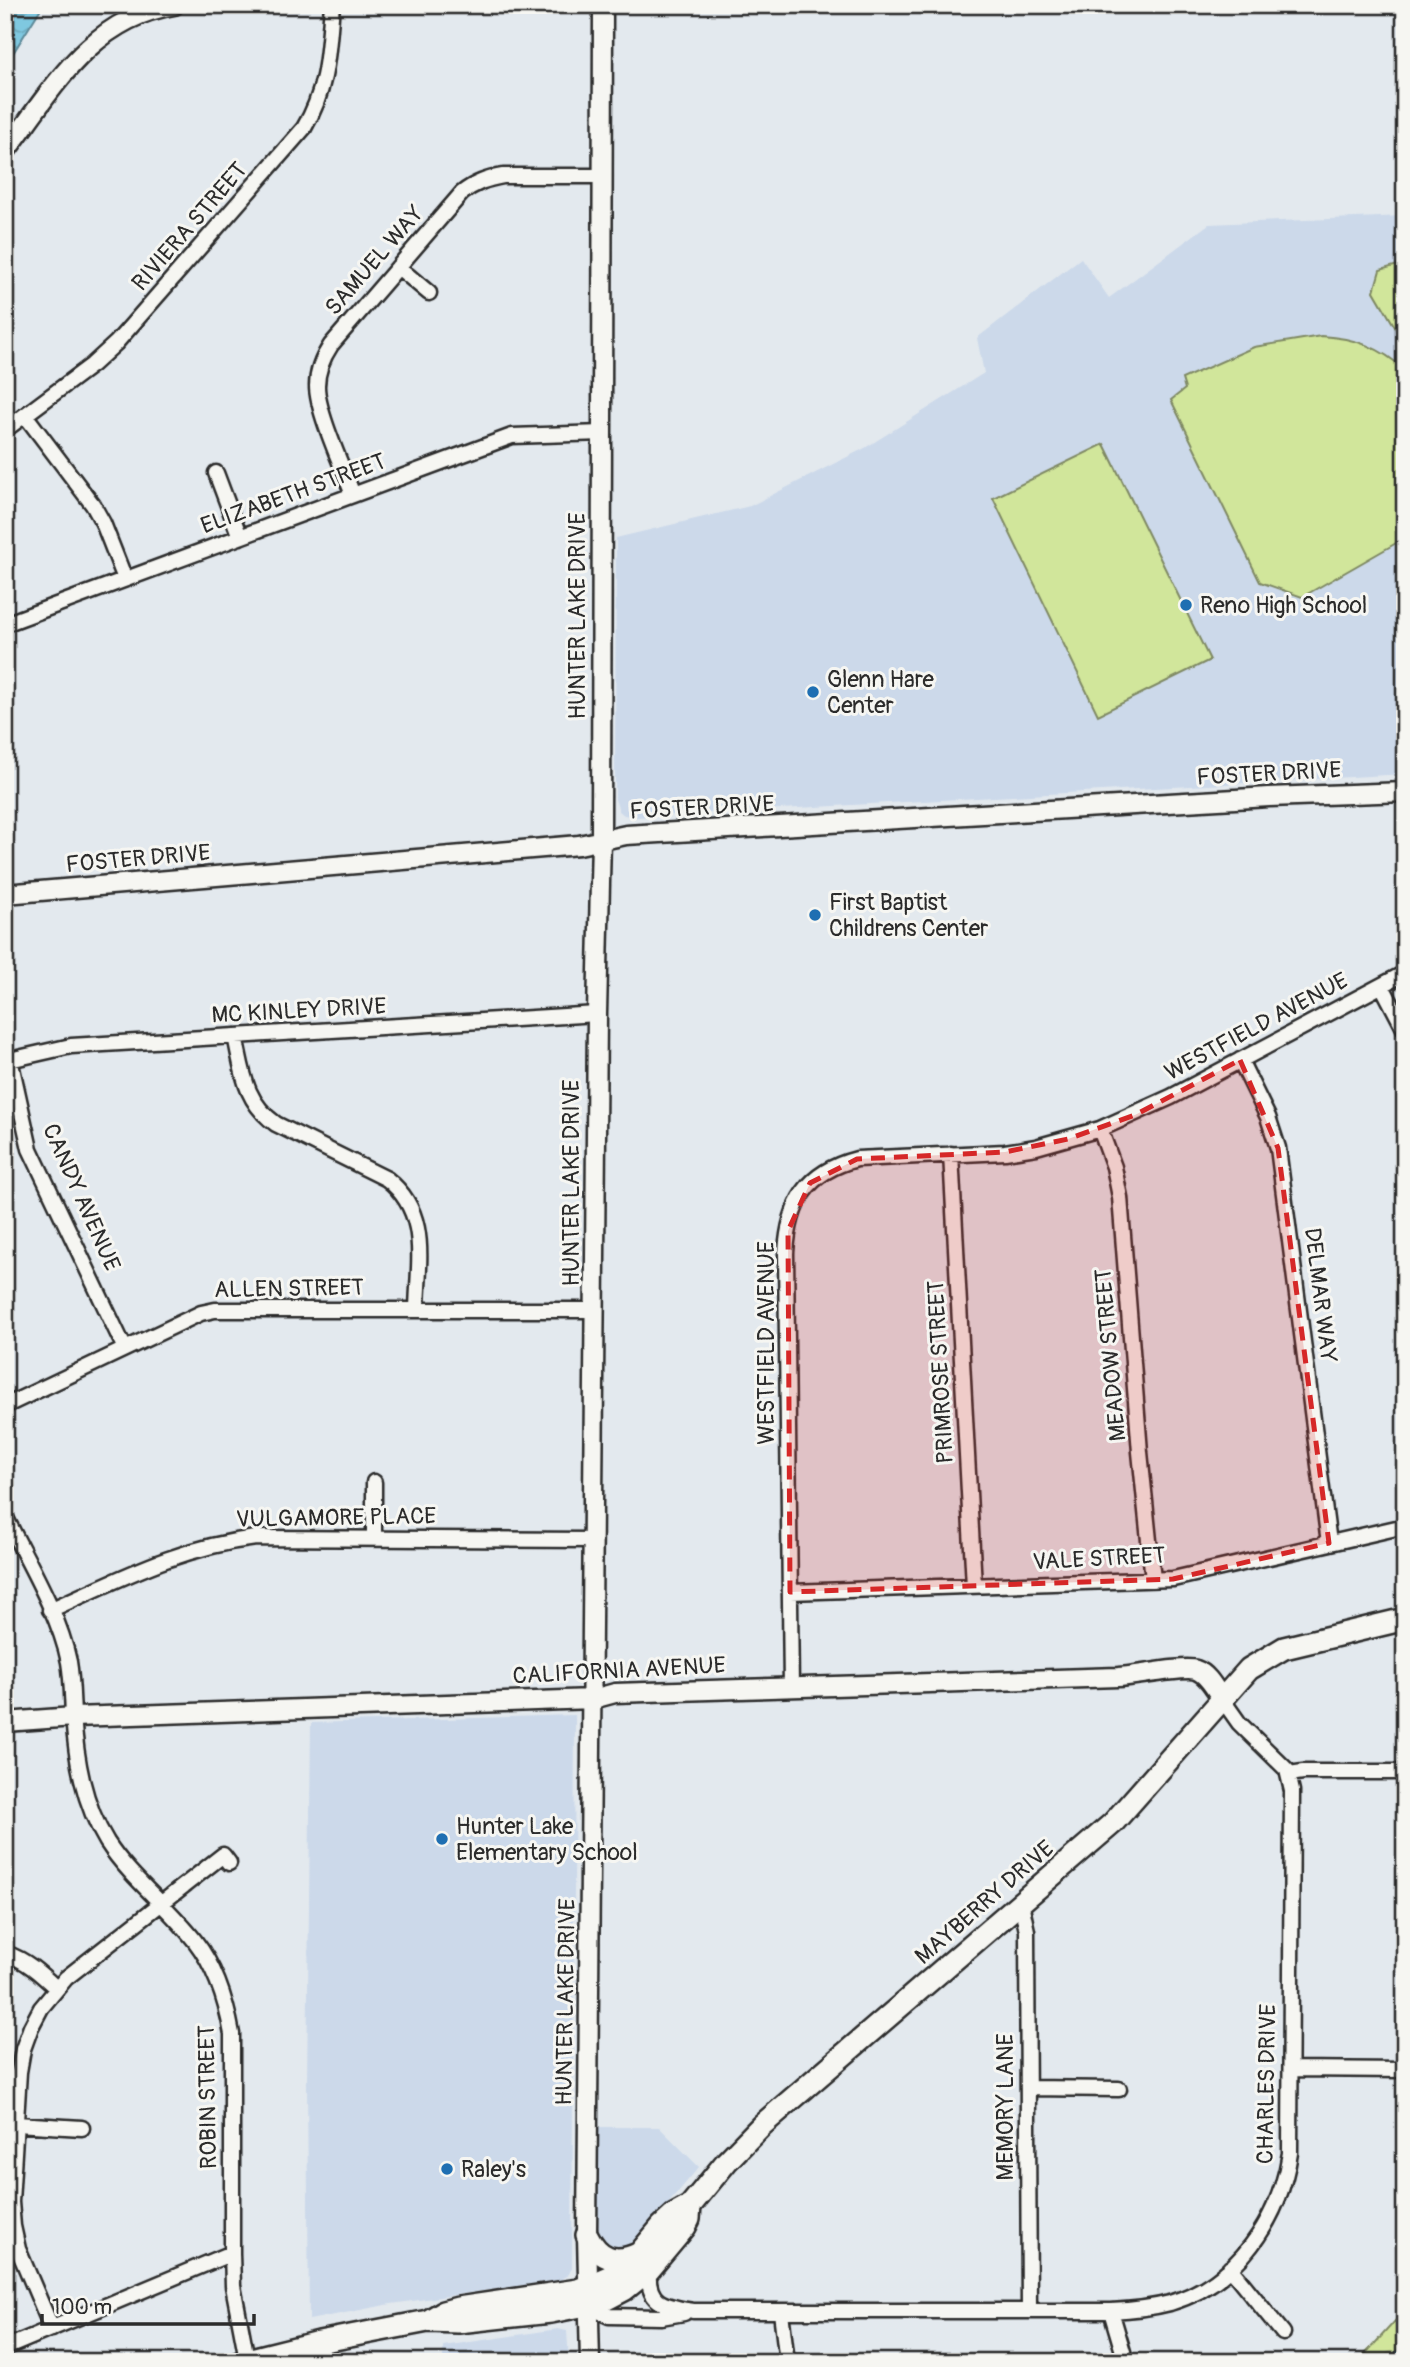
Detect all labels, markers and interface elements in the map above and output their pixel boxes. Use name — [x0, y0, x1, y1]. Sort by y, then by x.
street label: RIVIERA STREET — [125, 156, 253, 297]
street label: SAMUEL WAY — [319, 199, 430, 321]
street label: ELIZABETH STREET — [197, 446, 390, 540]
street label: HUNTER LAKE DRIVE — [563, 512, 592, 720]
place label: Reno High School — [1200, 591, 1367, 620]
marker: Reno High School — [1178, 597, 1194, 613]
place label: Glenn Hare Center — [827, 665, 934, 720]
marker: Glenn Hare Center — [805, 684, 821, 700]
street label: FOSTER DRIVE — [1196, 755, 1342, 792]
street label: FOSTER DRIVE — [629, 789, 775, 826]
street label: FOSTER DRIVE — [65, 838, 211, 879]
place label: First Baptist Childrens Center — [829, 888, 988, 943]
marker: First Baptist Childrens Center — [807, 907, 823, 923]
street label: WESTFIELD AVENUE — [1160, 966, 1353, 1087]
street label: MC KINLEY DRIVE — [211, 991, 387, 1030]
street label: HUNTER LAKE DRIVE — [557, 1079, 586, 1287]
street label: CANDY AVENUE — [36, 1119, 127, 1275]
street label: DELMAR WAY — [1298, 1226, 1343, 1364]
street label: WESTFIELD AVENUE — [752, 1241, 781, 1445]
street label: MEADOW STREET — [1088, 1267, 1132, 1443]
street label: ALLEN STREET — [214, 1273, 364, 1304]
street label: PRIMROSE STREET — [921, 1279, 960, 1464]
street label: VULGAMORE PLACE — [236, 1501, 436, 1534]
street label: VALE STREET — [1032, 1541, 1166, 1576]
street label: CALIFORNIA AVENUE — [512, 1650, 726, 1691]
place label: Hunter Lake Elementary School — [456, 1812, 638, 1867]
marker: Hunter Lake Elementary School — [434, 1831, 450, 1847]
street label: MAYBERRY DRIVE — [909, 1834, 1060, 1971]
street label: HUNTER LAKE DRIVE — [549, 1898, 582, 2106]
street label: CHARLES DRIVE — [1251, 2004, 1282, 2164]
street label: ROBIN STREET — [192, 2024, 223, 2169]
street label: MEMORY LANE — [991, 2034, 1020, 2180]
place label: Raley's — [461, 2155, 526, 2184]
marker: Raley's — [439, 2161, 455, 2177]
scale bar — [42, 2283, 254, 2327]
text: 100 m — [52, 2294, 112, 2321]

